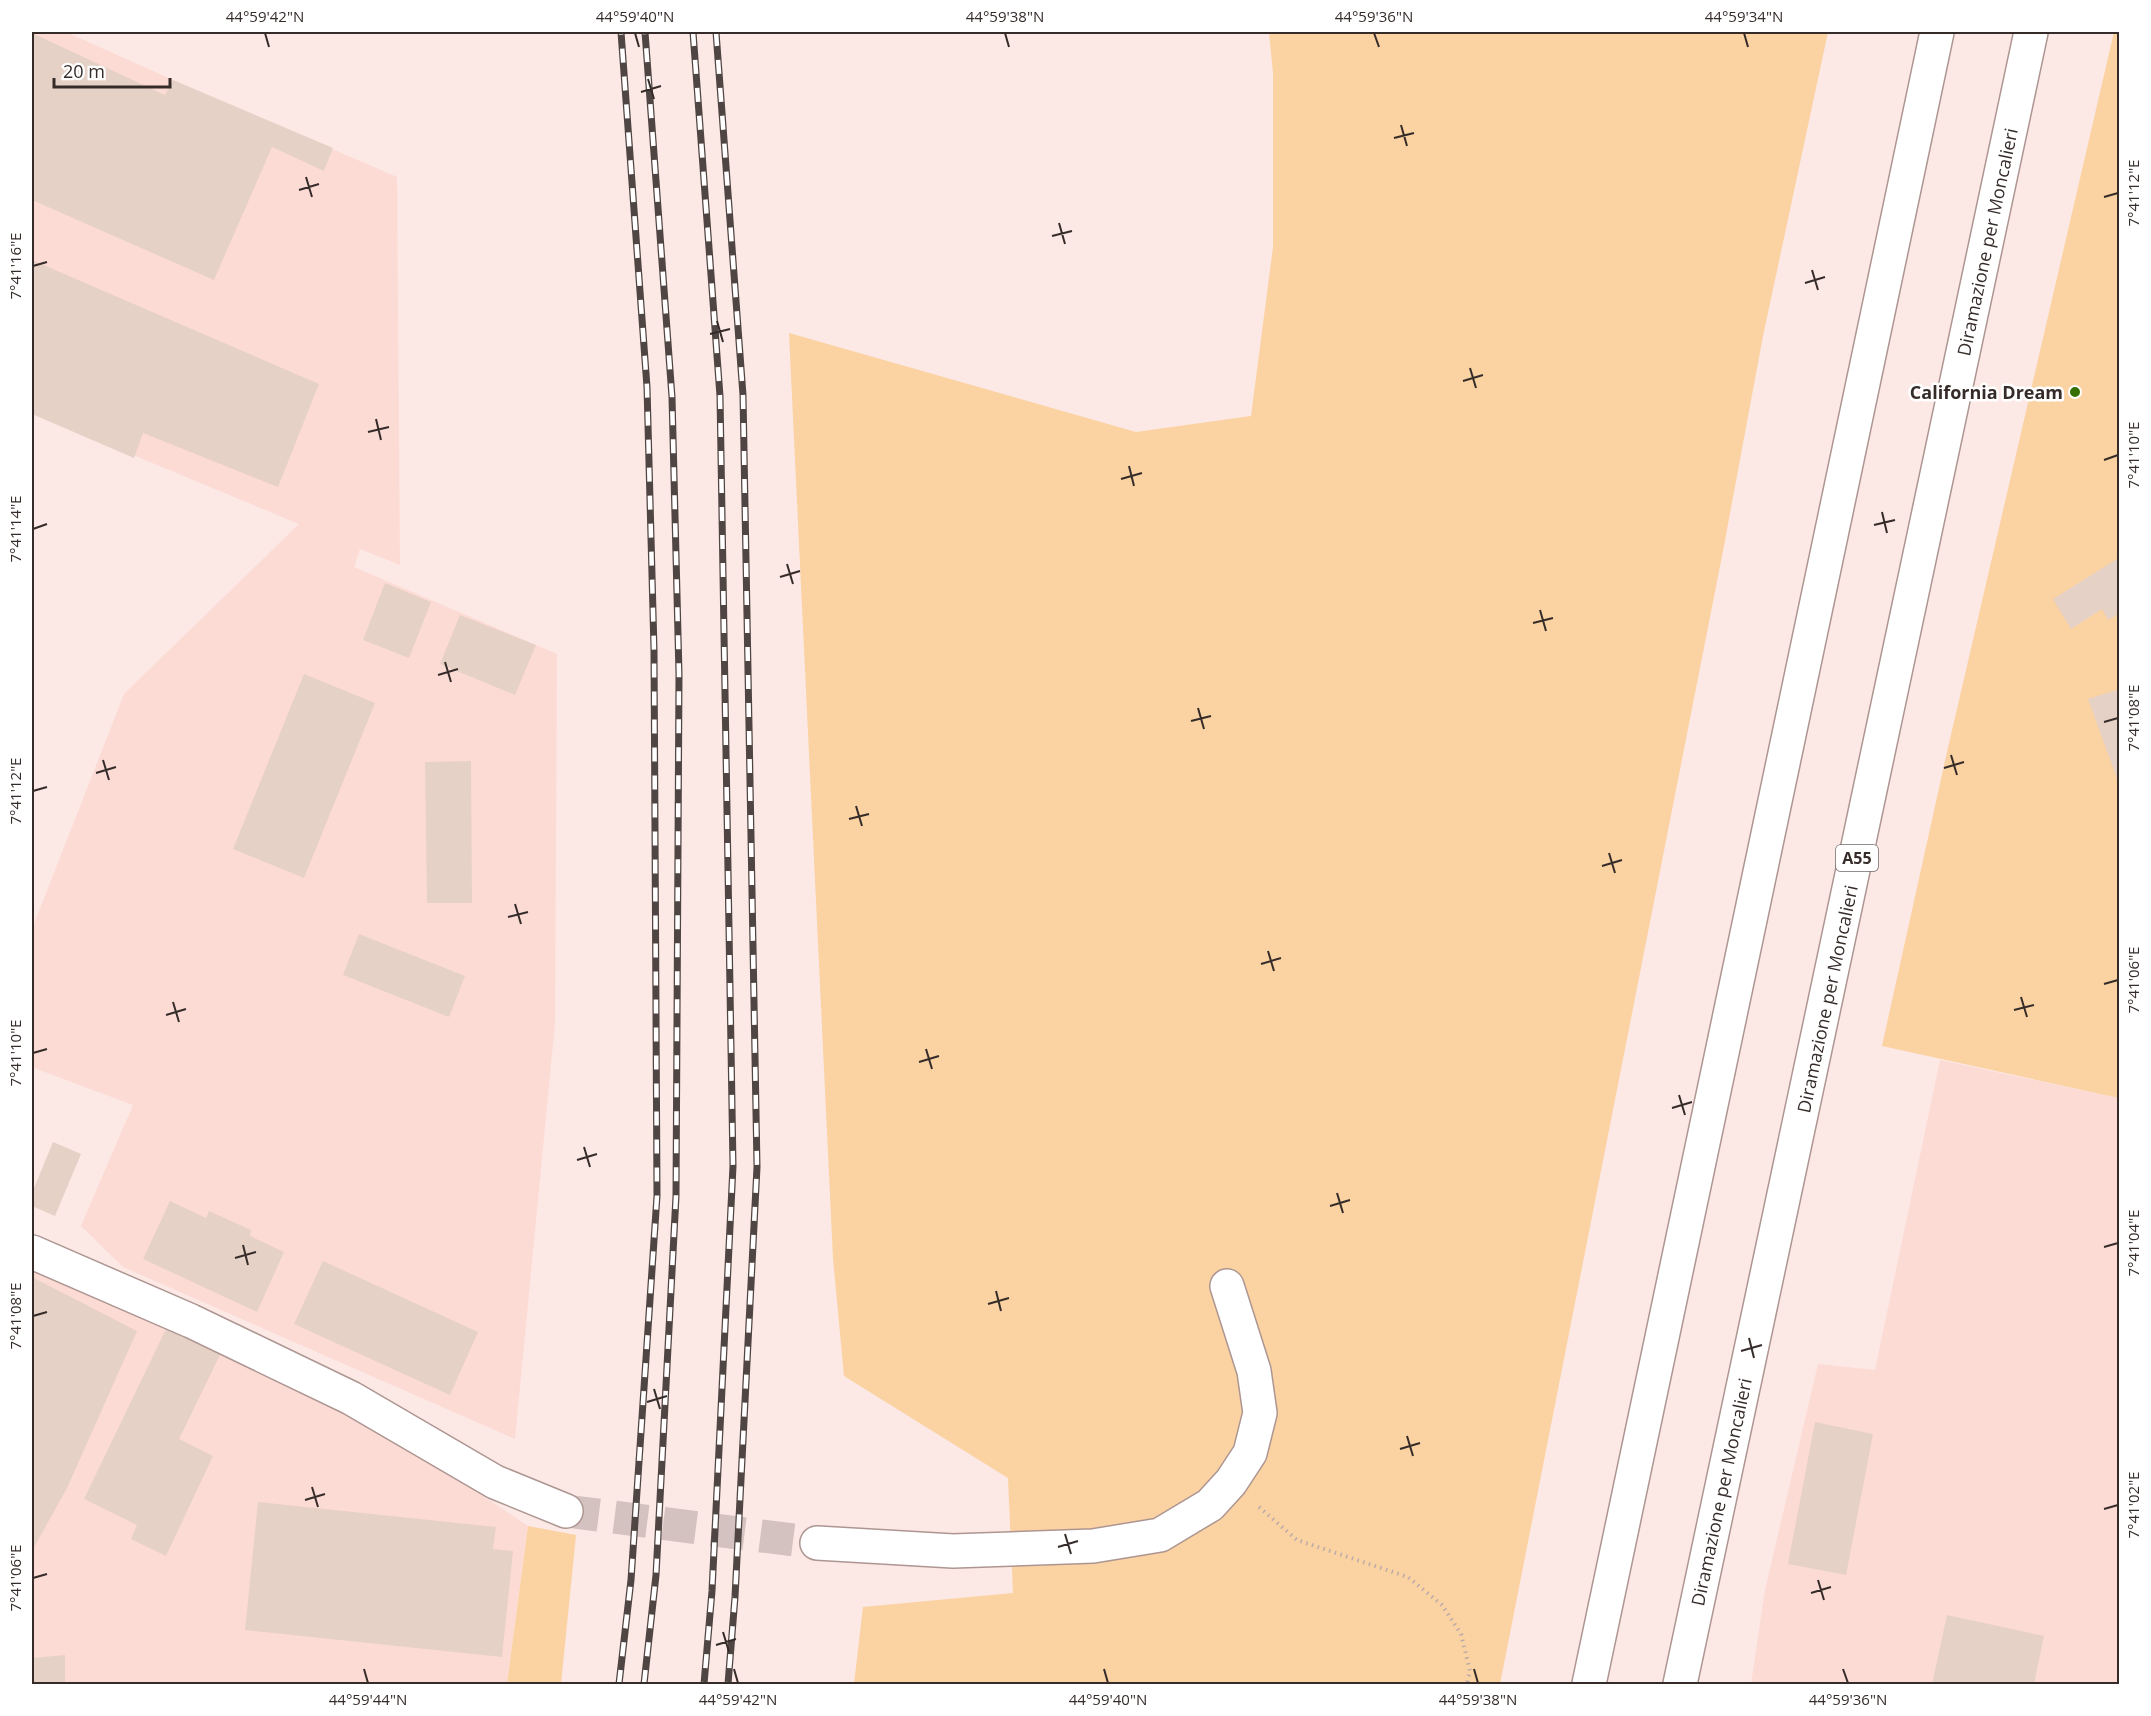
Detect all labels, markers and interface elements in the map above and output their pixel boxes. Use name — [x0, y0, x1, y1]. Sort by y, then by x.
text: 44°59'42"N — [226, 6, 304, 26]
text: 44°59'40"N — [596, 6, 674, 26]
text: 44°59'38"N — [966, 6, 1044, 26]
text: 44°59'36"N — [1335, 6, 1413, 26]
text: 44°59'34"N — [1705, 6, 1783, 26]
scale bar — [54, 51, 170, 89]
text: 20 m — [63, 59, 105, 83]
street label: Diramazione per Moncalieri — [1951, 126, 2023, 358]
text: 7°41'12"E — [2123, 160, 2143, 226]
text: 7°41'16"E — [5, 233, 25, 299]
place label: California Dream — [1910, 380, 2063, 404]
marker: California Dream — [2068, 385, 2082, 399]
text: 7°41'10"E — [2123, 422, 2143, 488]
text: 7°41'14"E — [5, 496, 25, 562]
text: 7°41'08"E — [2123, 685, 2143, 751]
text: 7°41'12"E — [5, 758, 25, 824]
road number: A55 — [1836, 845, 1878, 871]
street label: Diramazione per Moncalieri — [1791, 883, 1863, 1115]
text: 7°41'06"E — [2123, 947, 2143, 1013]
text: 7°41'10"E — [5, 1020, 25, 1086]
text: 7°41'04"E — [2123, 1210, 2143, 1276]
text: 7°41'08"E — [5, 1283, 25, 1349]
street label: Diramazione per Moncalieri — [1685, 1376, 1757, 1608]
text: 7°41'02"E — [2123, 1472, 2143, 1538]
text: 7°41'06"E — [5, 1545, 25, 1611]
text: 44°59'44"N — [329, 1689, 407, 1709]
text: 44°59'42"N — [699, 1689, 777, 1709]
text: 44°59'40"N — [1069, 1689, 1147, 1709]
text: 44°59'38"N — [1439, 1689, 1517, 1709]
text: 44°59'36"N — [1809, 1689, 1887, 1709]

